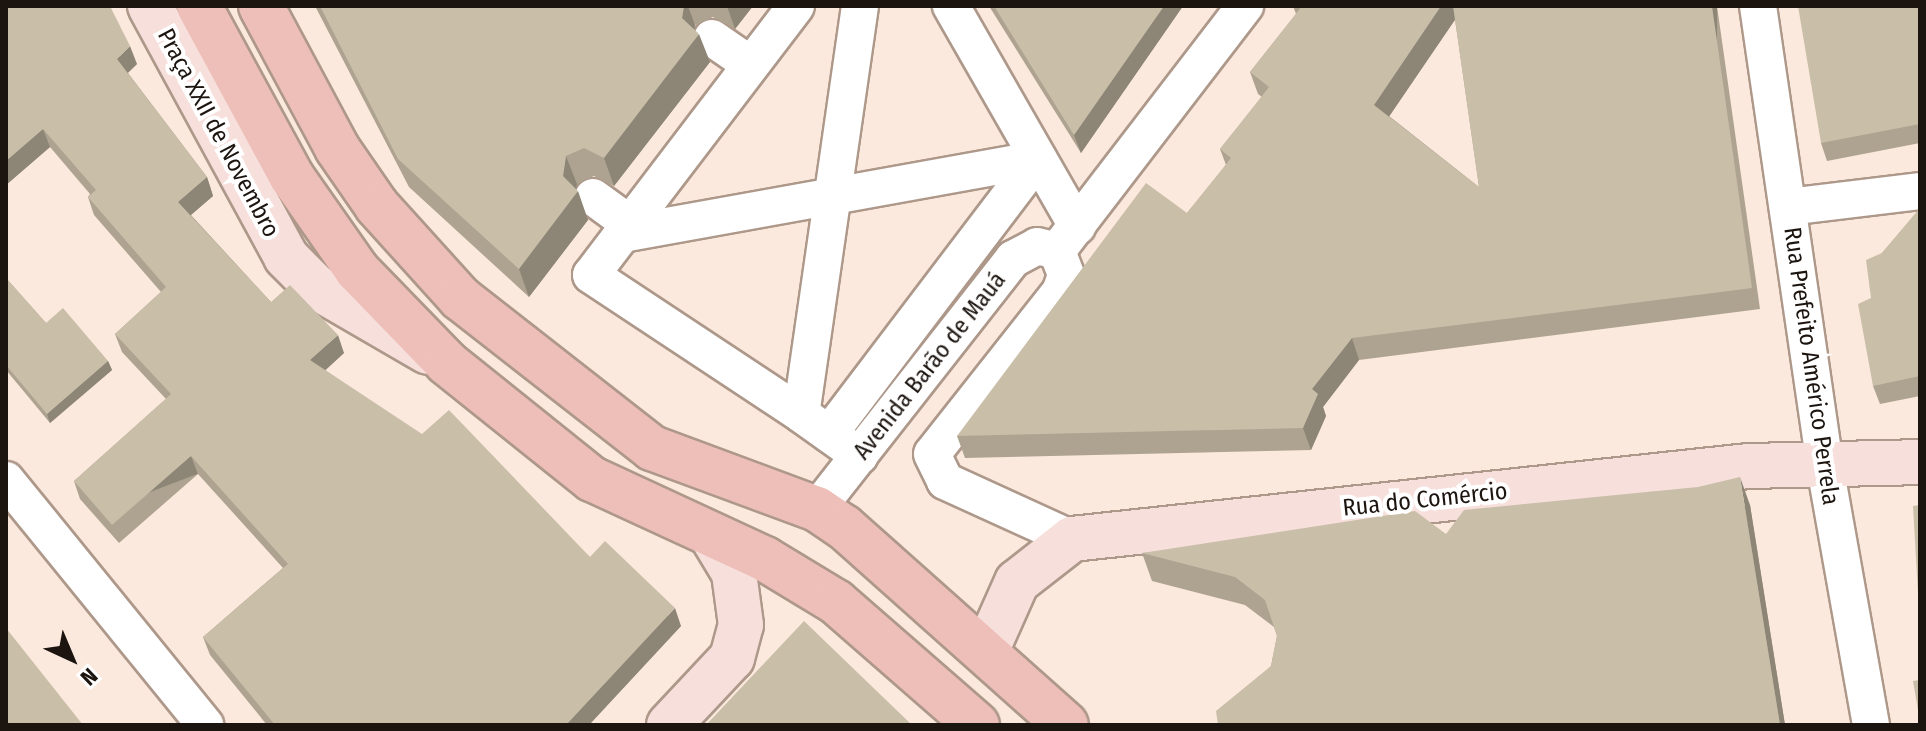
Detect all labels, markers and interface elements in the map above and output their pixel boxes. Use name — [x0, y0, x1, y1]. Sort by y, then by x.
street label: Praça XXII de Novembro — [151, 24, 285, 242]
street label: Rua Prefeito Américo Perrela — [1777, 225, 1845, 507]
street label: Avenida Barão de Mauá — [848, 266, 1012, 466]
street label: Rua do Comércio — [1341, 477, 1509, 523]
north arrow — [32, 619, 112, 699]
text: N — [75, 662, 103, 691]

